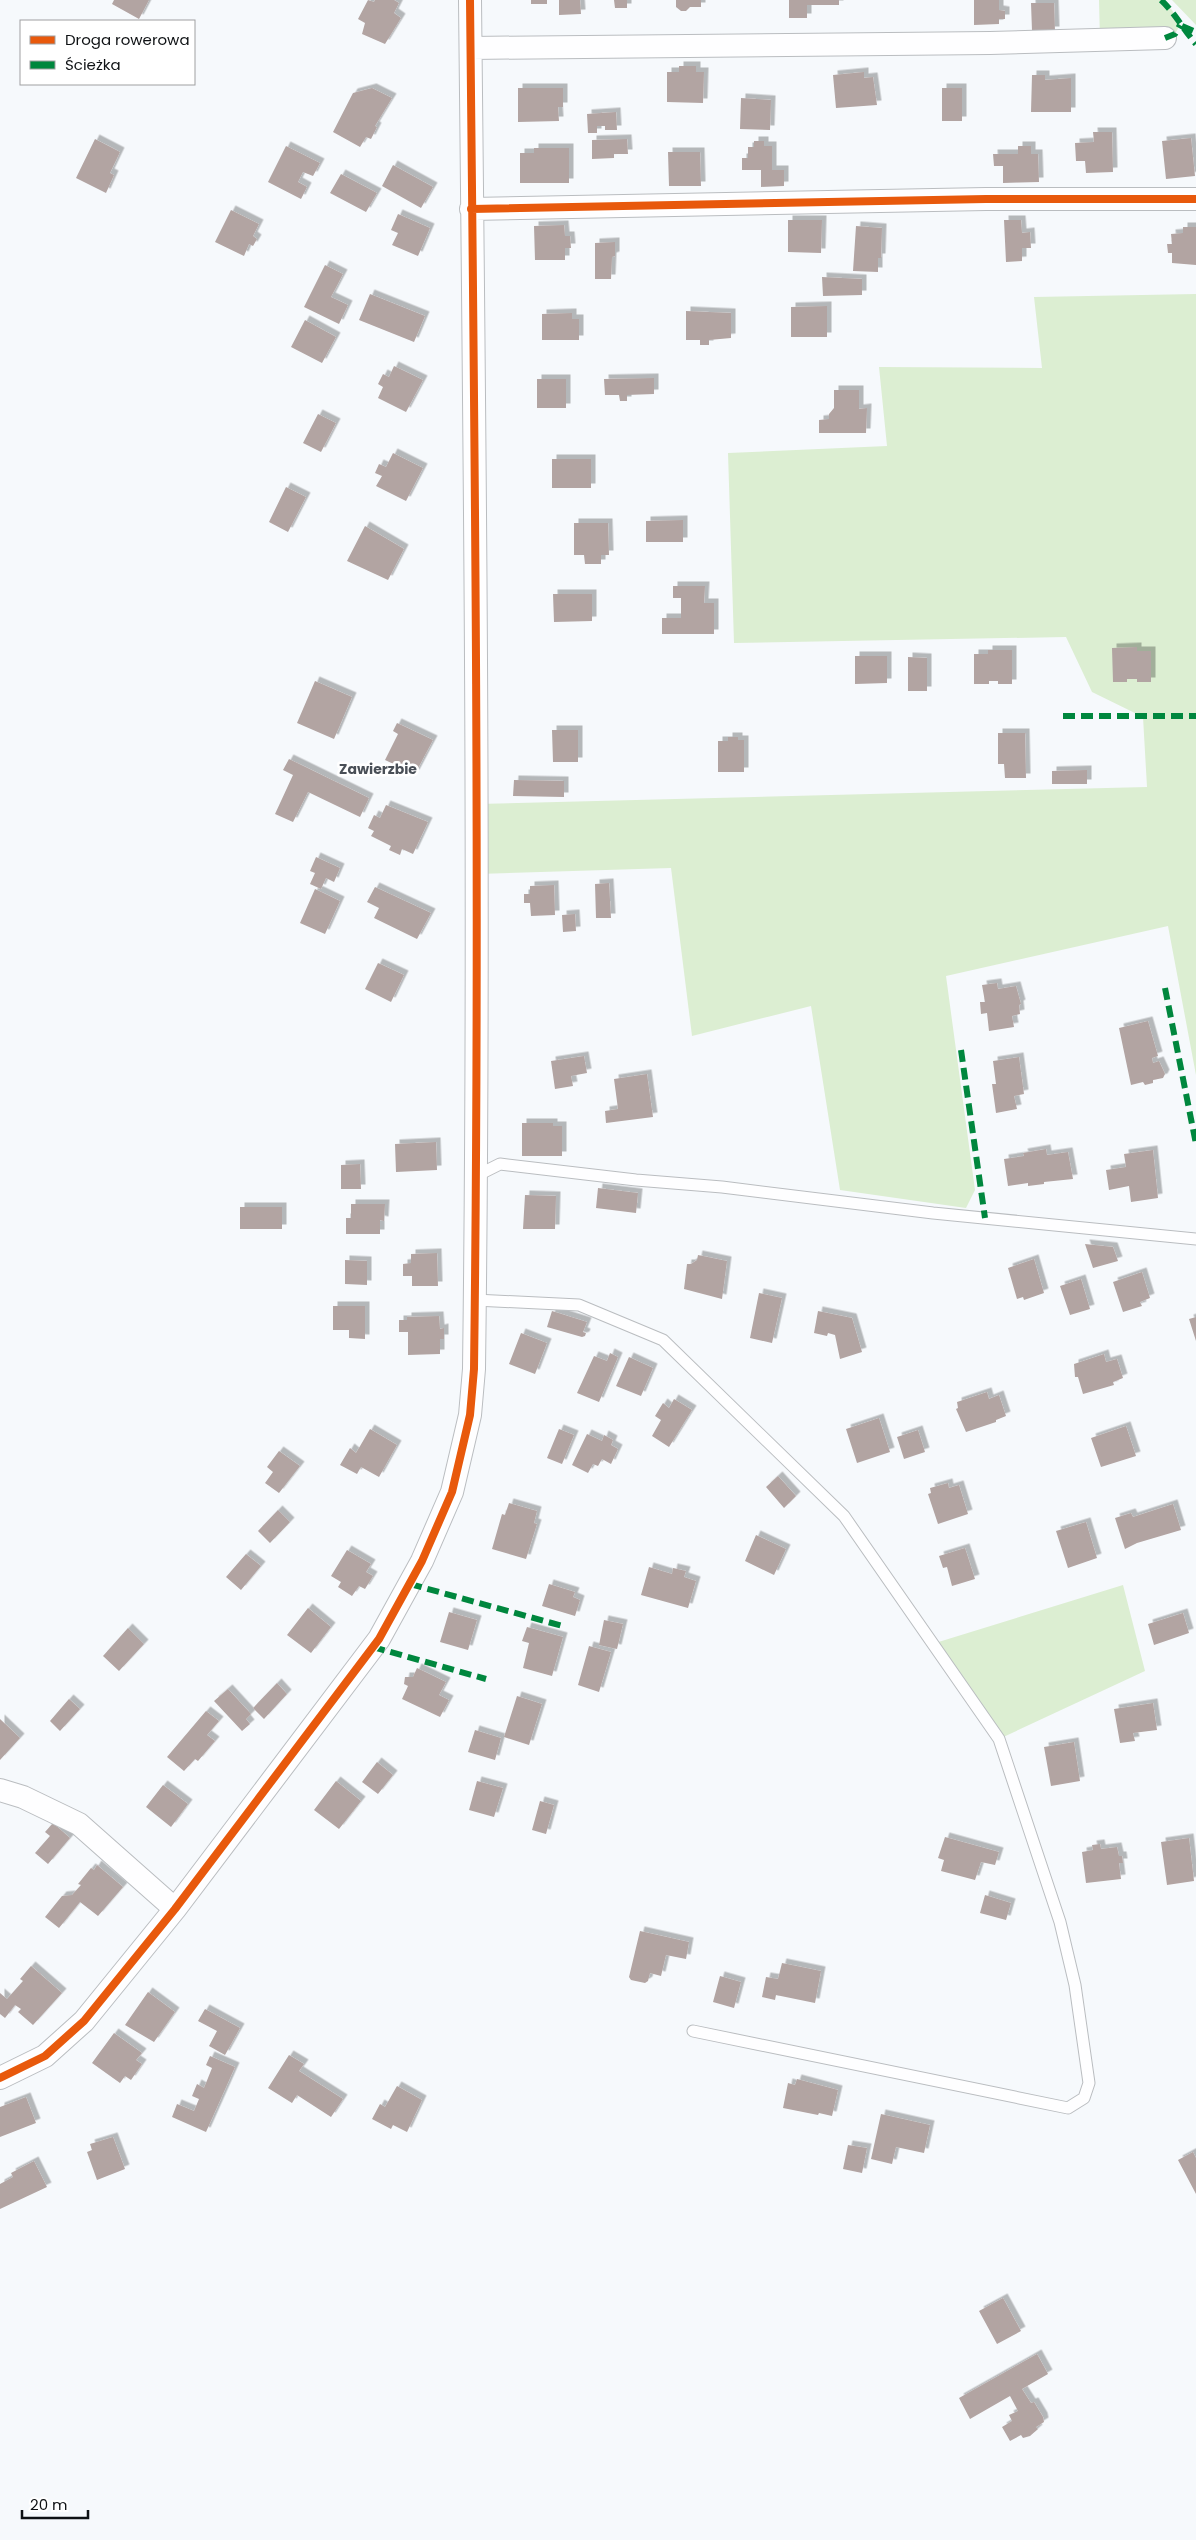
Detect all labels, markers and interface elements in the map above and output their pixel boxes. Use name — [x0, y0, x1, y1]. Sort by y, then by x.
legend — [20, 20, 195, 85]
text: Droga rowerowa — [65, 29, 190, 50]
text: Ścieżka — [65, 54, 121, 75]
district label: Zawierzbie — [339, 759, 417, 779]
scale bar — [22, 2488, 89, 2520]
text: 20 m — [30, 2494, 68, 2515]

